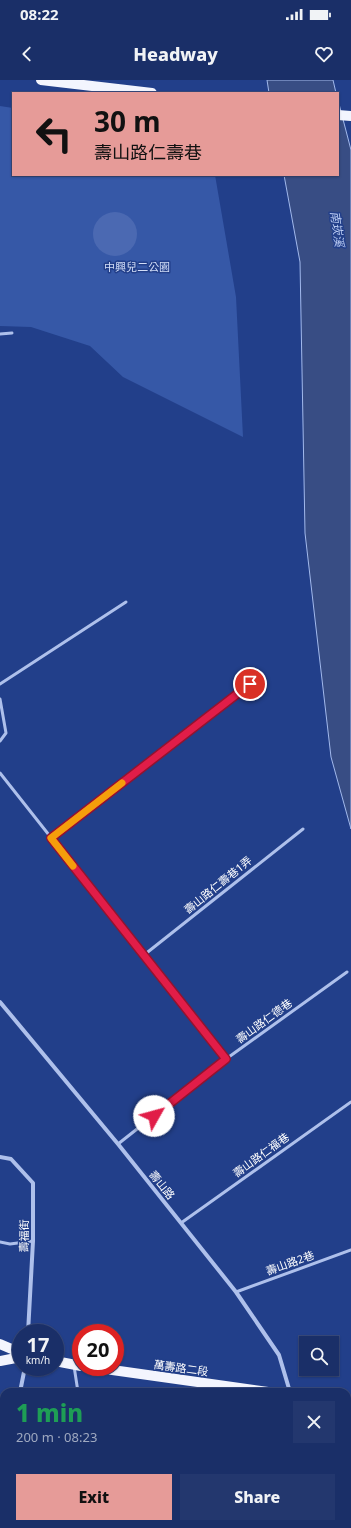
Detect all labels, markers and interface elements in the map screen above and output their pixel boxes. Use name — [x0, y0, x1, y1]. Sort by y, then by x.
text: 08:22 — [20, 4, 59, 24]
text: Headway — [133, 42, 218, 66]
icon: back — [16, 43, 38, 65]
icon: heart — [313, 43, 335, 65]
text: 30 m — [94, 102, 161, 140]
icon: left — [28, 108, 80, 160]
text: 壽山路仁壽巷 — [94, 140, 202, 164]
water label: 南崁溪 — [327, 210, 349, 250]
park label: 中興兒二公園 — [104, 259, 170, 274]
pin — [233, 667, 267, 701]
icon: arrive — [239, 673, 261, 695]
street label: 壽山路仁壽巷1弄 — [181, 853, 255, 917]
street label: 壽山路仁德巷 — [233, 995, 295, 1046]
position arrow — [133, 1095, 175, 1137]
street label: 壽山路仁福巷 — [230, 1129, 292, 1180]
street label: 壽山路 — [146, 1167, 179, 1202]
street label: 壽福街 — [16, 1219, 31, 1253]
street label: 壽山路2巷 — [264, 1247, 316, 1278]
speed limit sign: 20 — [72, 1324, 124, 1376]
text: 17 — [27, 1331, 49, 1358]
map controls — [299, 1336, 339, 1376]
button: search — [299, 1336, 339, 1376]
text: km/h — [26, 1353, 50, 1367]
street label: 萬壽路二段 — [153, 1356, 209, 1379]
text: 1 min — [16, 1396, 83, 1429]
button: close — [293, 1401, 335, 1443]
text: 200 m · 08:23 — [16, 1428, 97, 1446]
button: Exit — [16, 1474, 172, 1520]
button: Share — [180, 1474, 335, 1520]

